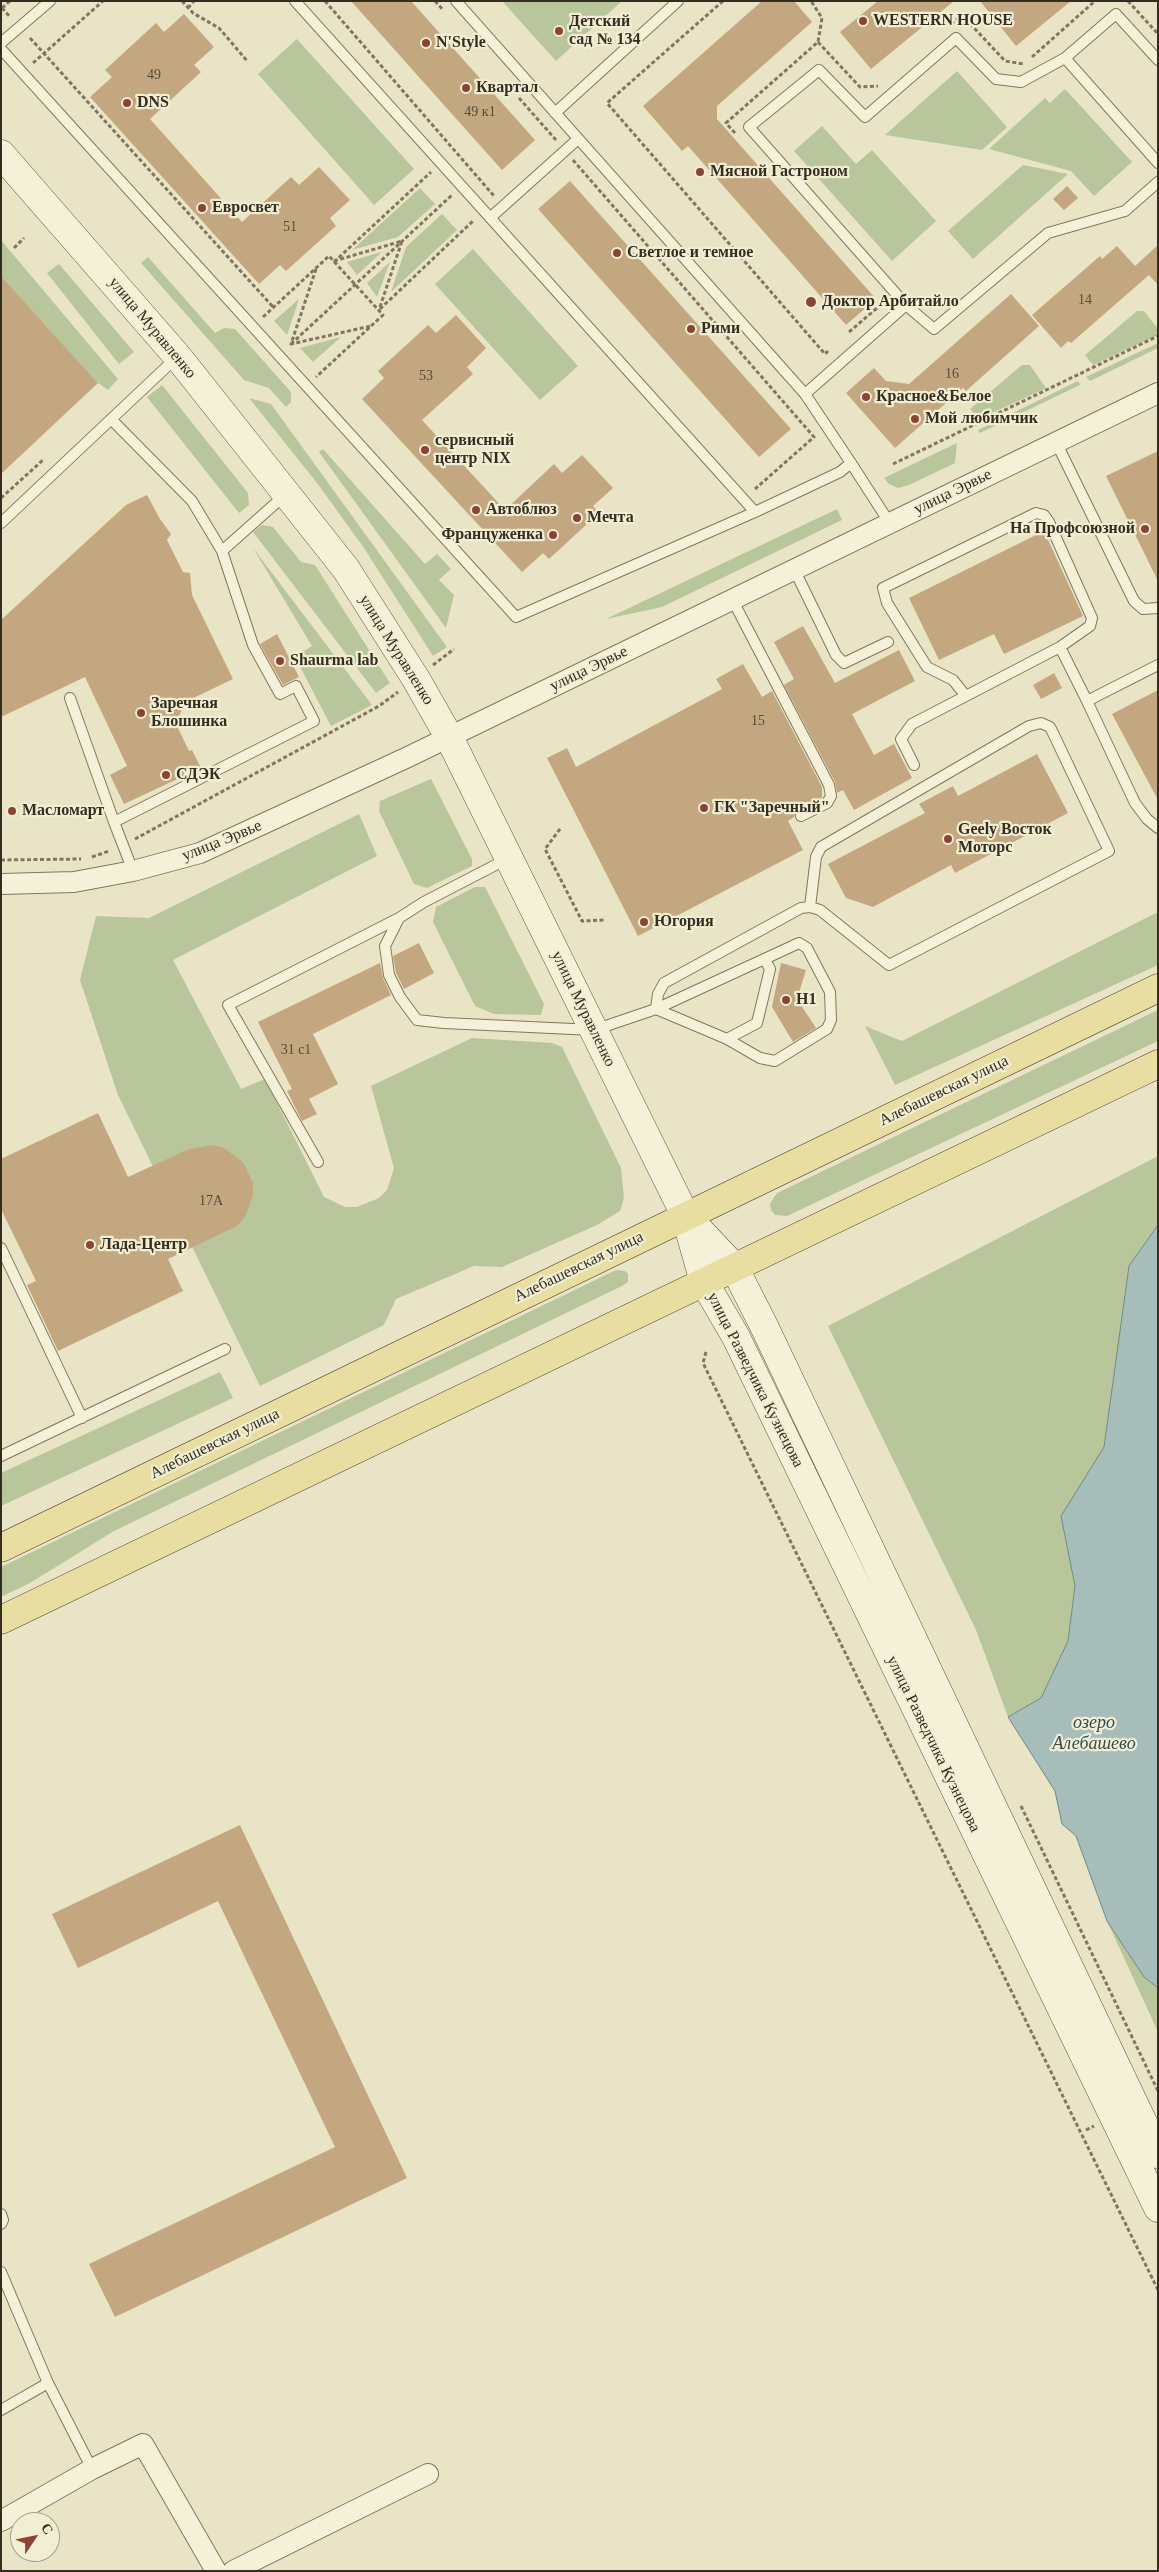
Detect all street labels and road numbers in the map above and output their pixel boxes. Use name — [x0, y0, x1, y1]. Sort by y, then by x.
street label: улица Муравленко — [104, 273, 200, 383]
street label: улица Эрвье — [911, 465, 995, 519]
street label: улица Муравленко — [354, 591, 438, 709]
street label: улица Эрвье — [547, 642, 631, 696]
street label: улица Эрвье — [179, 816, 265, 866]
street label: улица Муравленко — [547, 948, 619, 1070]
street label: Алебашевская улица — [876, 1051, 1012, 1131]
street label: Алебашевская улица — [511, 1227, 647, 1307]
street label: улица Разведчика Кузнецова — [702, 1289, 808, 1471]
street label: Алебашевская улица — [147, 1404, 283, 1484]
street label: улица Разведчика Кузнецова — [882, 1653, 984, 1835]

